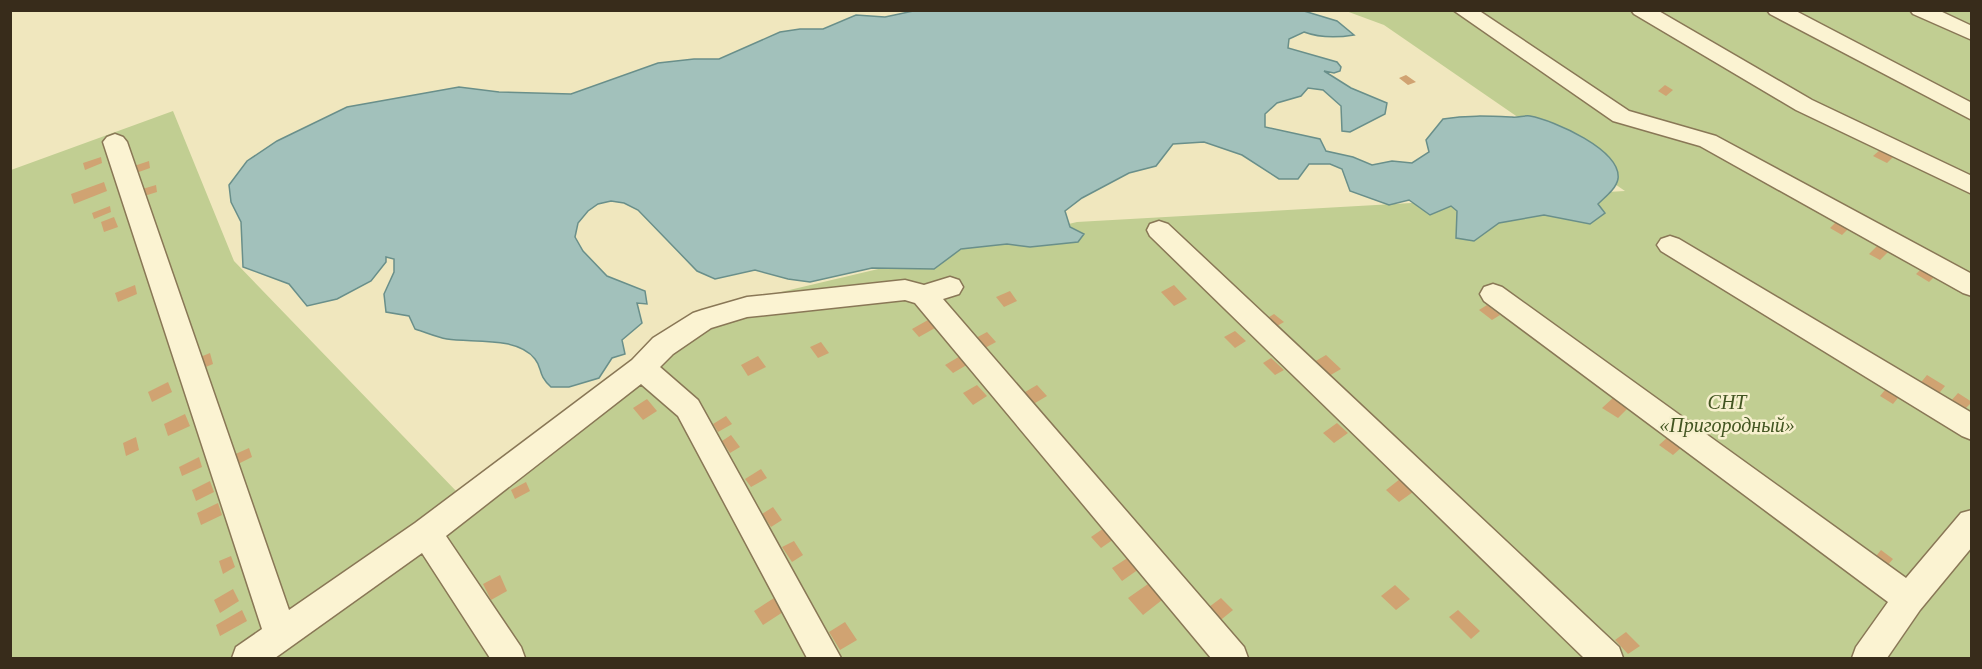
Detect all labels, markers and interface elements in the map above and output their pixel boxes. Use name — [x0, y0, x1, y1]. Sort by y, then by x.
park label: СНТ «Пригородный» — [1659, 391, 1795, 437]

